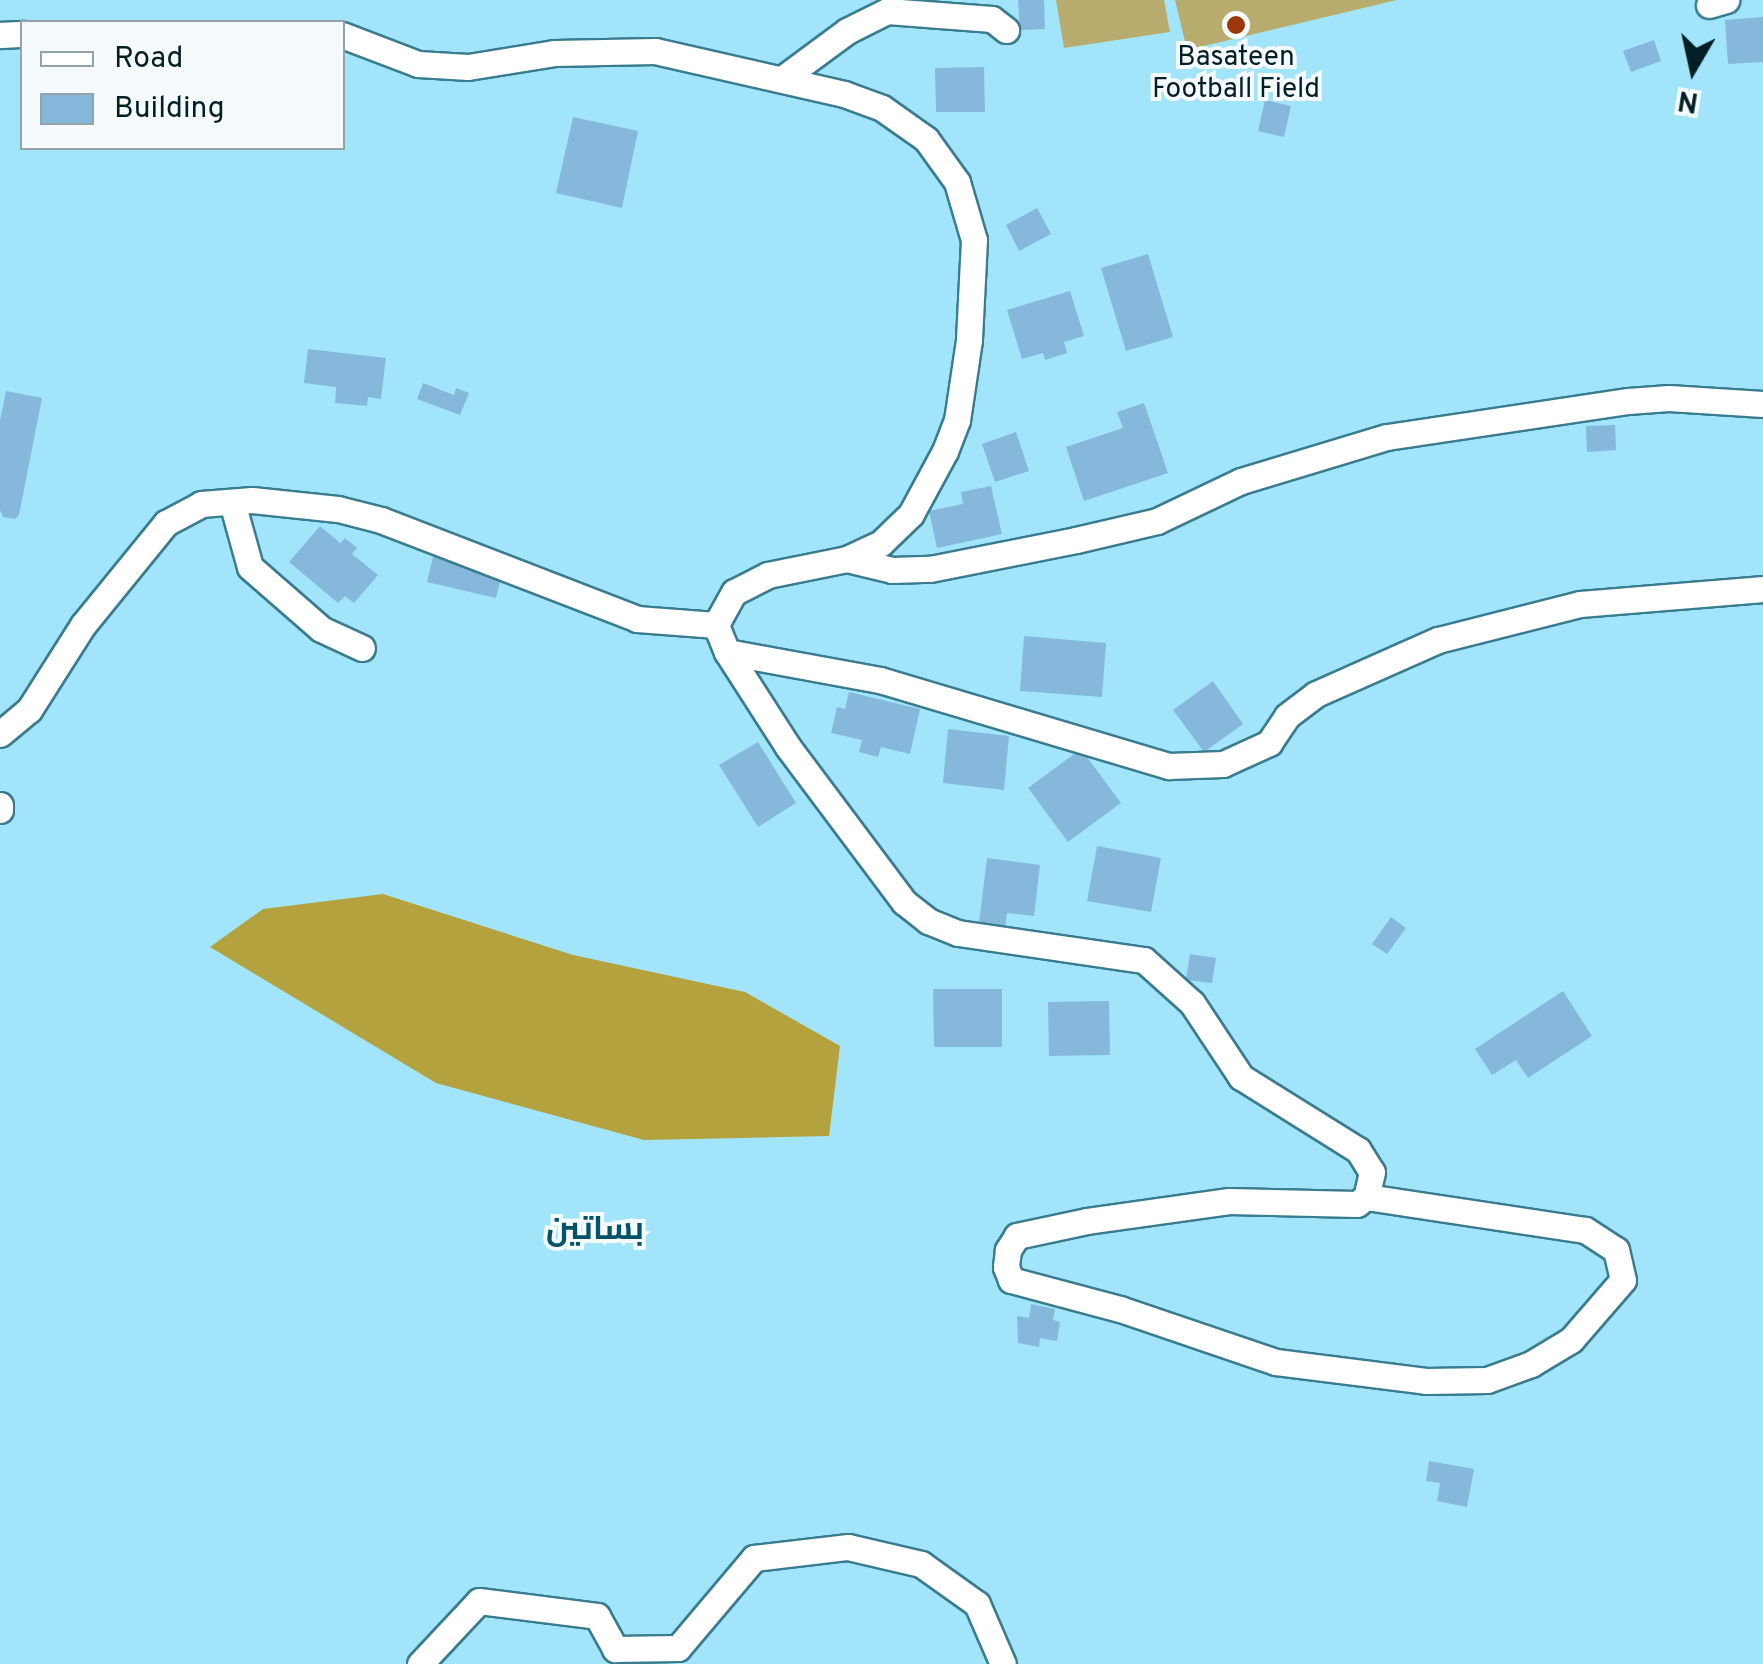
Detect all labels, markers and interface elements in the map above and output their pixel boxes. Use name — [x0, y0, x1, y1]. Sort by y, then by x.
marker: Basateen Football Field — [1225, 14, 1247, 36]
legend — [20, 20, 345, 150]
north arrow — [1643, 20, 1743, 120]
text: Road — [114, 41, 183, 78]
place label: Basateen Football Field — [1152, 41, 1320, 107]
text: N — [1676, 80, 1701, 119]
text: Building — [114, 91, 225, 128]
district label: بساتين — [546, 1212, 644, 1250]

